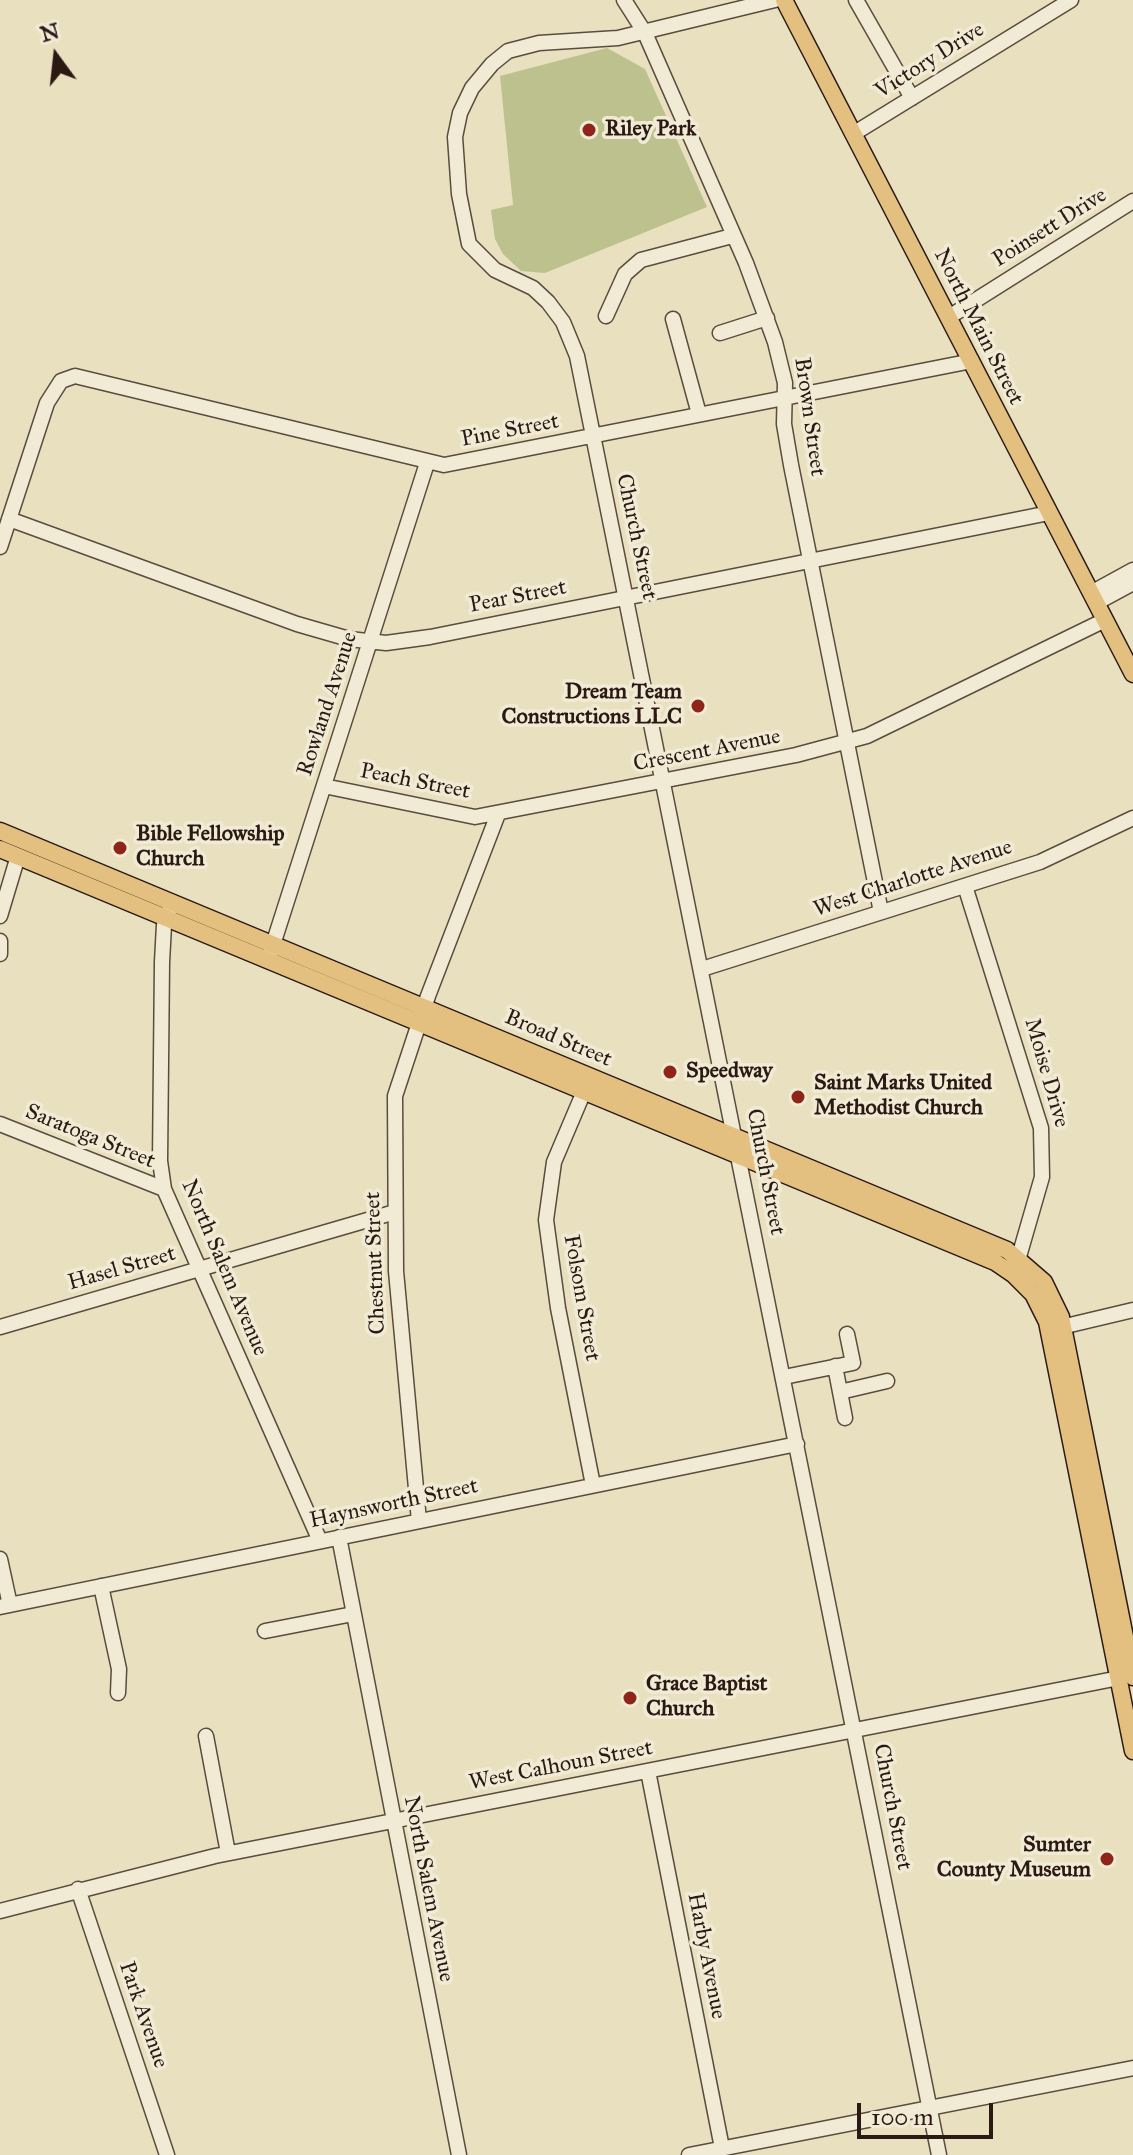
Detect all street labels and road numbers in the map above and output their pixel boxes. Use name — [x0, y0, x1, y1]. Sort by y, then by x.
street label: Victory Drive — [871, 17, 989, 105]
street label: Poinsett Drive — [988, 182, 1112, 274]
street label: North Main Street — [927, 244, 1029, 410]
street label: Brown Street — [788, 356, 830, 478]
street label: Pine Street — [459, 409, 561, 453]
street label: Church Street — [610, 472, 662, 602]
street label: Pear Street — [467, 575, 569, 619]
street label: Rowland Avenue — [292, 629, 364, 779]
street label: Crescent Avenue — [631, 724, 783, 778]
street label: Peach Street — [358, 758, 472, 806]
street label: West Charlotte Avenue — [810, 834, 1016, 924]
street label: Broad Street — [501, 1005, 615, 1073]
street label: Moise Drive — [1018, 1015, 1074, 1131]
street label: Saratoga Street — [21, 1099, 159, 1175]
street label: Church Street — [740, 1107, 790, 1237]
street label: North Salem Avenue — [175, 1176, 273, 1360]
street label: Chestnut Street — [360, 1191, 392, 1335]
street label: Folsom Street — [557, 1233, 605, 1363]
street label: Hasel Street — [65, 1241, 179, 1297]
street label: Haynsworth Street — [307, 1473, 481, 1535]
street label: West Calhoun Street — [467, 1735, 655, 1797]
street label: Church Street — [867, 1742, 917, 1872]
street label: North Salem Avenue — [397, 1794, 459, 1984]
street label: Harby Avenue — [681, 1891, 731, 2021]
street label: Park Avenue — [113, 1958, 173, 2072]

